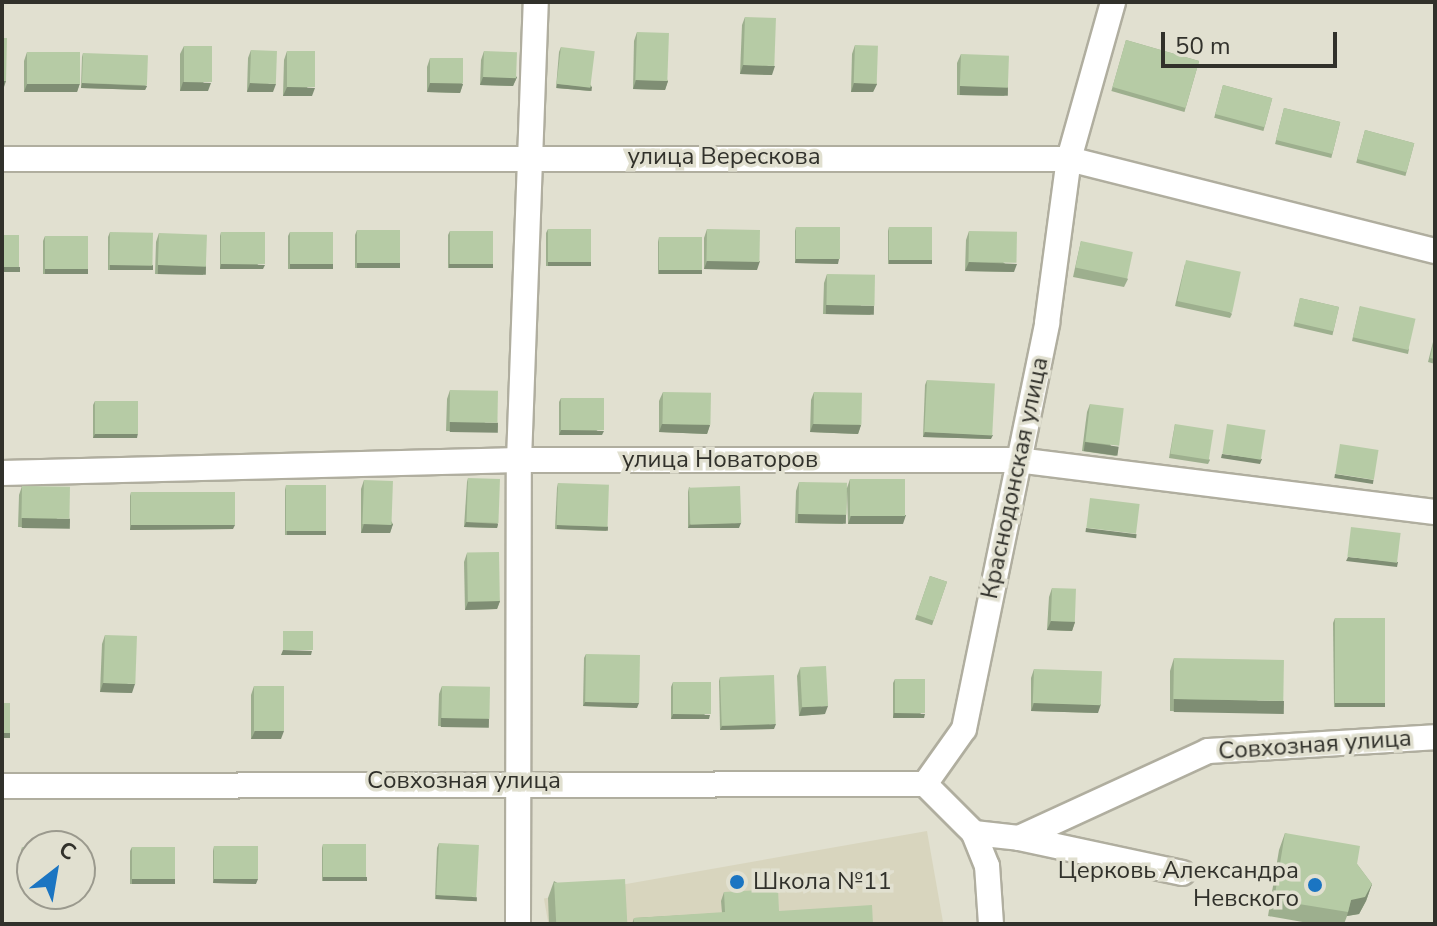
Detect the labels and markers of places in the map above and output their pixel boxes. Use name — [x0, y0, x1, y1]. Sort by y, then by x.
place label: Церковь Александра Невского — [1058, 857, 1299, 913]
place label: Школа №11 — [753, 868, 892, 896]
marker: Школа №11 — [728, 873, 746, 891]
marker: Церковь Александра Невского — [1306, 876, 1324, 894]

